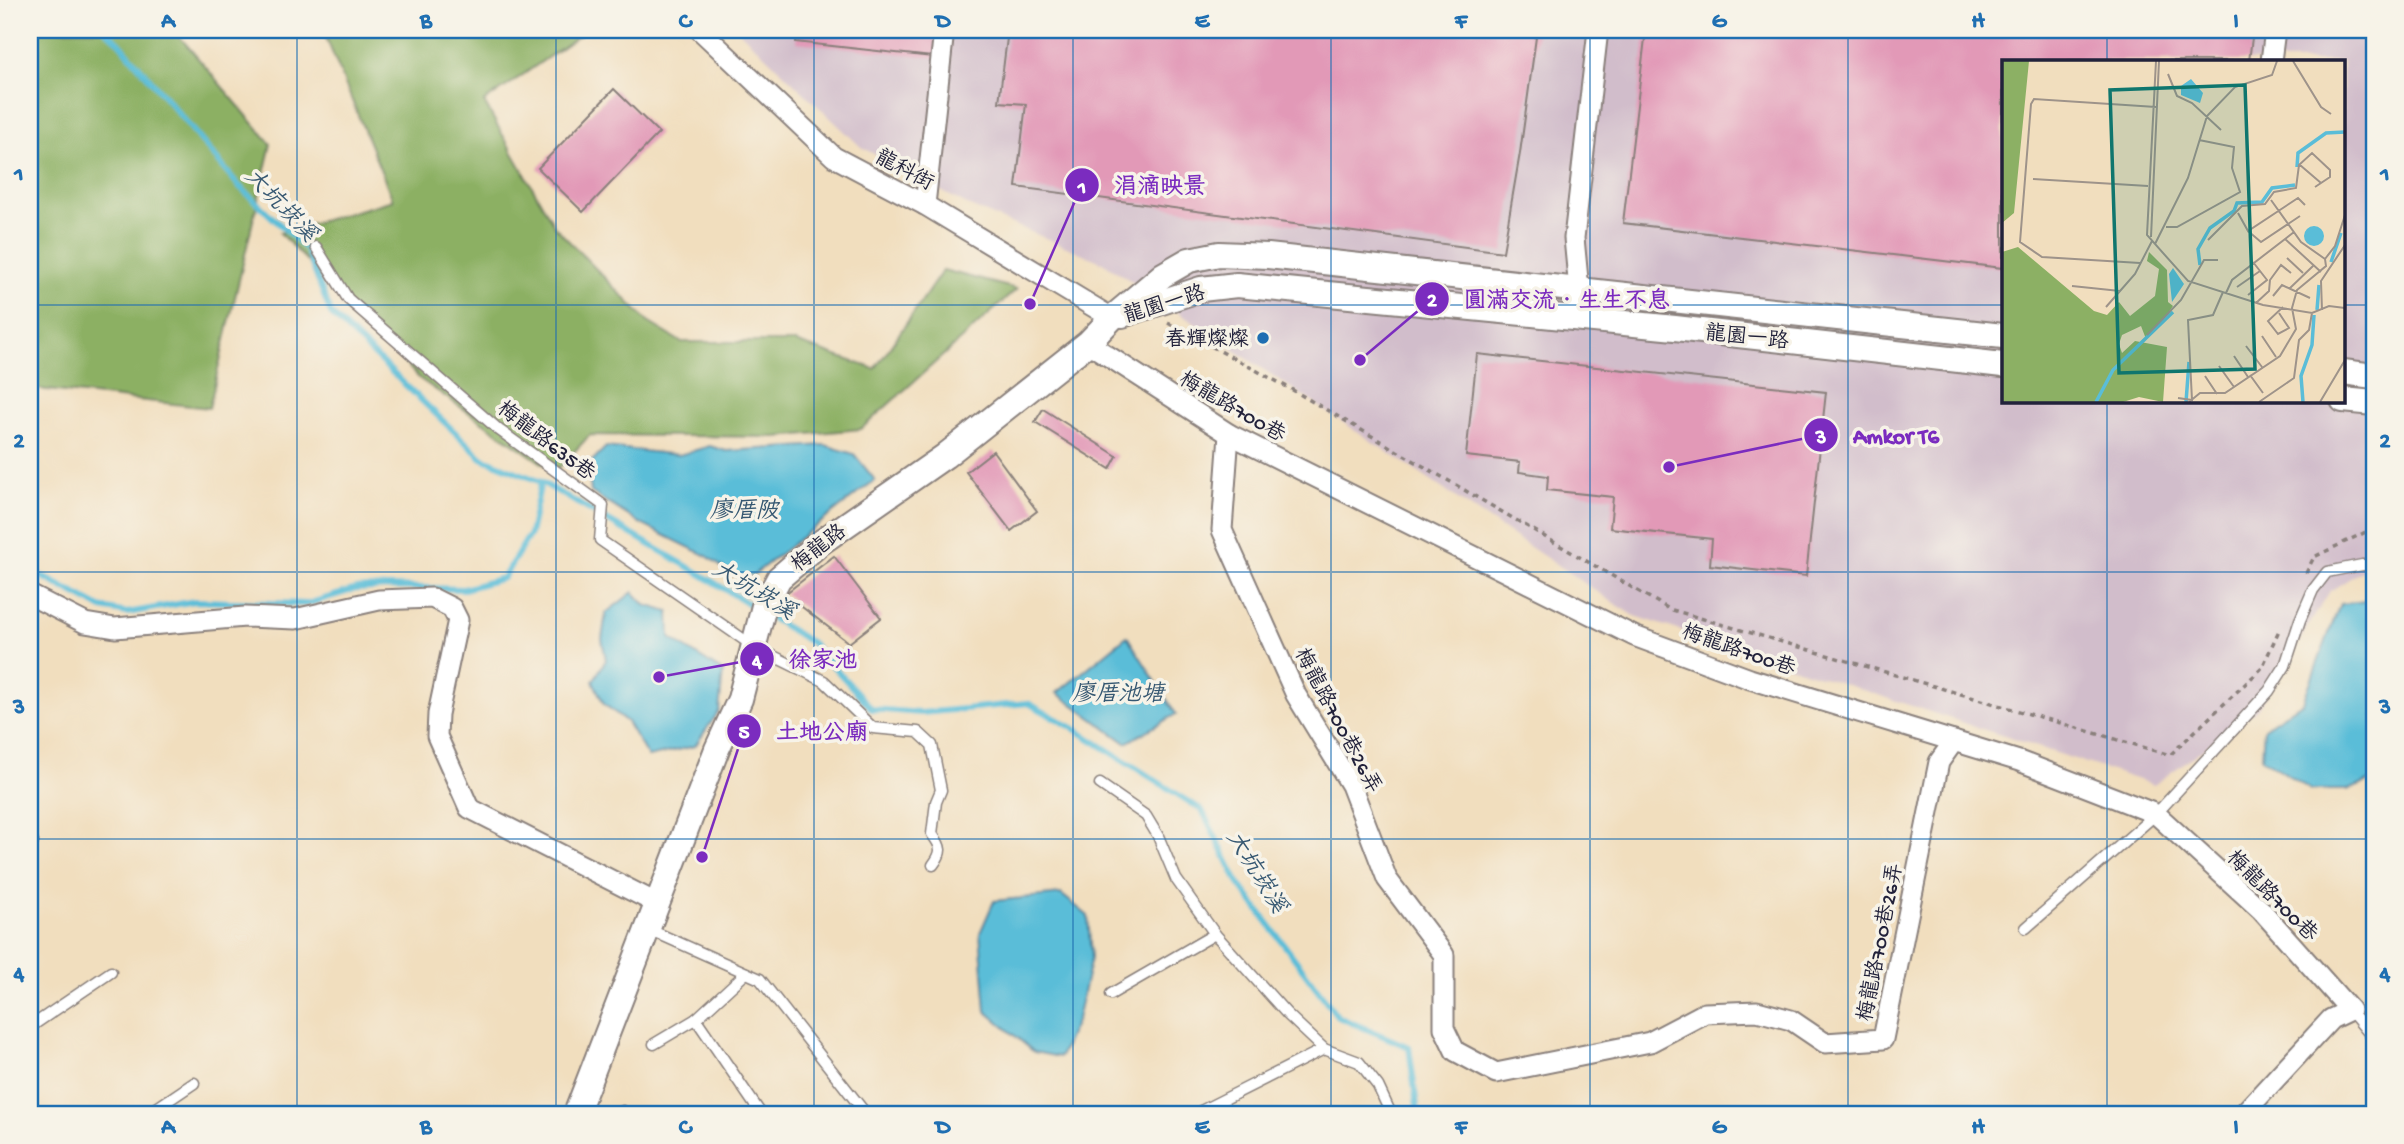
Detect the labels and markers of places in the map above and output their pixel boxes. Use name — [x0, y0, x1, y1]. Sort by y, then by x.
callout: 涓滴映景 — [1065, 163, 1220, 207]
callout: 圓滿交流．生生不息 — [1415, 277, 1685, 321]
place label: 春輝燦燦 — [1165, 327, 1249, 354]
marker: 春輝燦燦 — [1255, 330, 1271, 346]
callout: Amkor T6 — [1804, 413, 1953, 457]
callout: 徐家池 — [739, 637, 871, 681]
callout: 土地公廟 — [727, 709, 882, 753]

